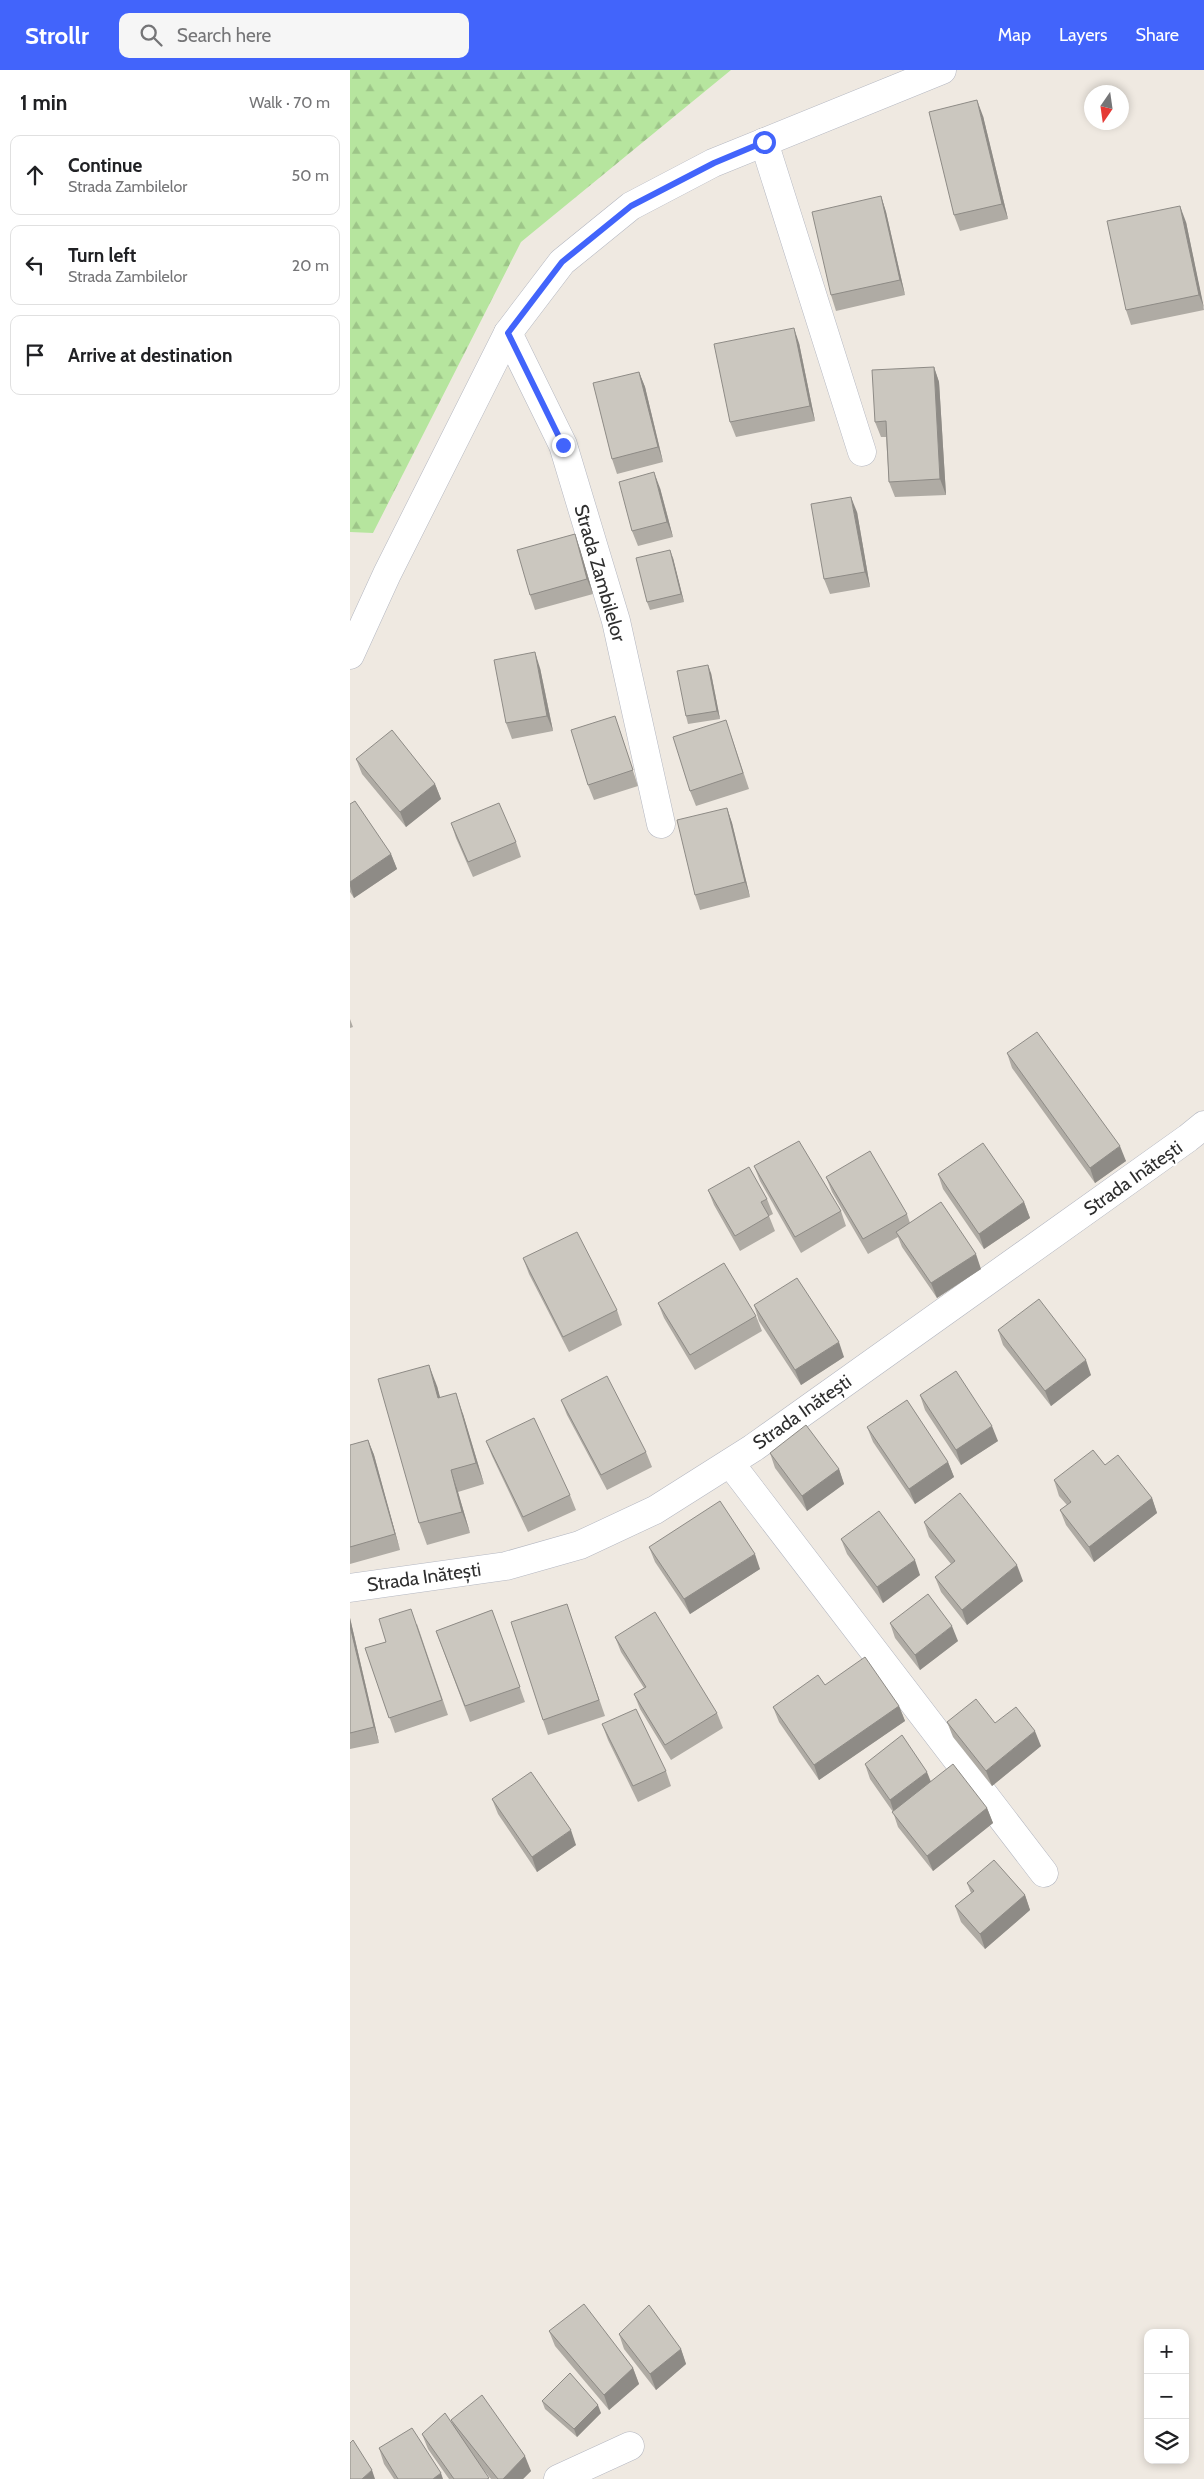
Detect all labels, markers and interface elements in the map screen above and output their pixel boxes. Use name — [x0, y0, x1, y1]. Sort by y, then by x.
search box — [119, 13, 469, 58]
text: Strollr — [25, 21, 89, 50]
icon: search — [137, 21, 165, 49]
text: Search here — [177, 24, 271, 47]
text: Map — [998, 24, 1031, 46]
text: Layers — [1059, 24, 1108, 46]
text: Share — [1136, 24, 1179, 46]
north arrow — [1084, 85, 1129, 130]
text: 1 min — [20, 90, 67, 115]
text: Walk · 70 m — [249, 93, 330, 112]
route start — [753, 131, 776, 154]
text: Continue — [68, 154, 142, 177]
icon: ahead — [21, 161, 49, 189]
text: 50 m — [292, 166, 329, 185]
text: Strada Zambilelor — [68, 177, 187, 196]
text: Turn left — [68, 244, 136, 267]
icon: left — [21, 251, 49, 279]
text: 20 m — [292, 256, 329, 275]
text: Strada Zambilelor — [68, 267, 187, 286]
icon: arrive — [21, 341, 49, 369]
text: Arrive at destination — [68, 344, 232, 367]
route end — [552, 434, 575, 457]
street label: Strada Zambilelor — [569, 502, 631, 644]
street label: Strada Inătești — [1079, 1136, 1187, 1221]
street label: Strada Inătești — [748, 1370, 856, 1455]
street label: Strada Inătești — [366, 1558, 483, 1597]
map controls — [1144, 2329, 1189, 2464]
button: + — [1144, 2329, 1189, 2374]
button: − — [1144, 2374, 1189, 2419]
button: layers — [1144, 2419, 1189, 2464]

